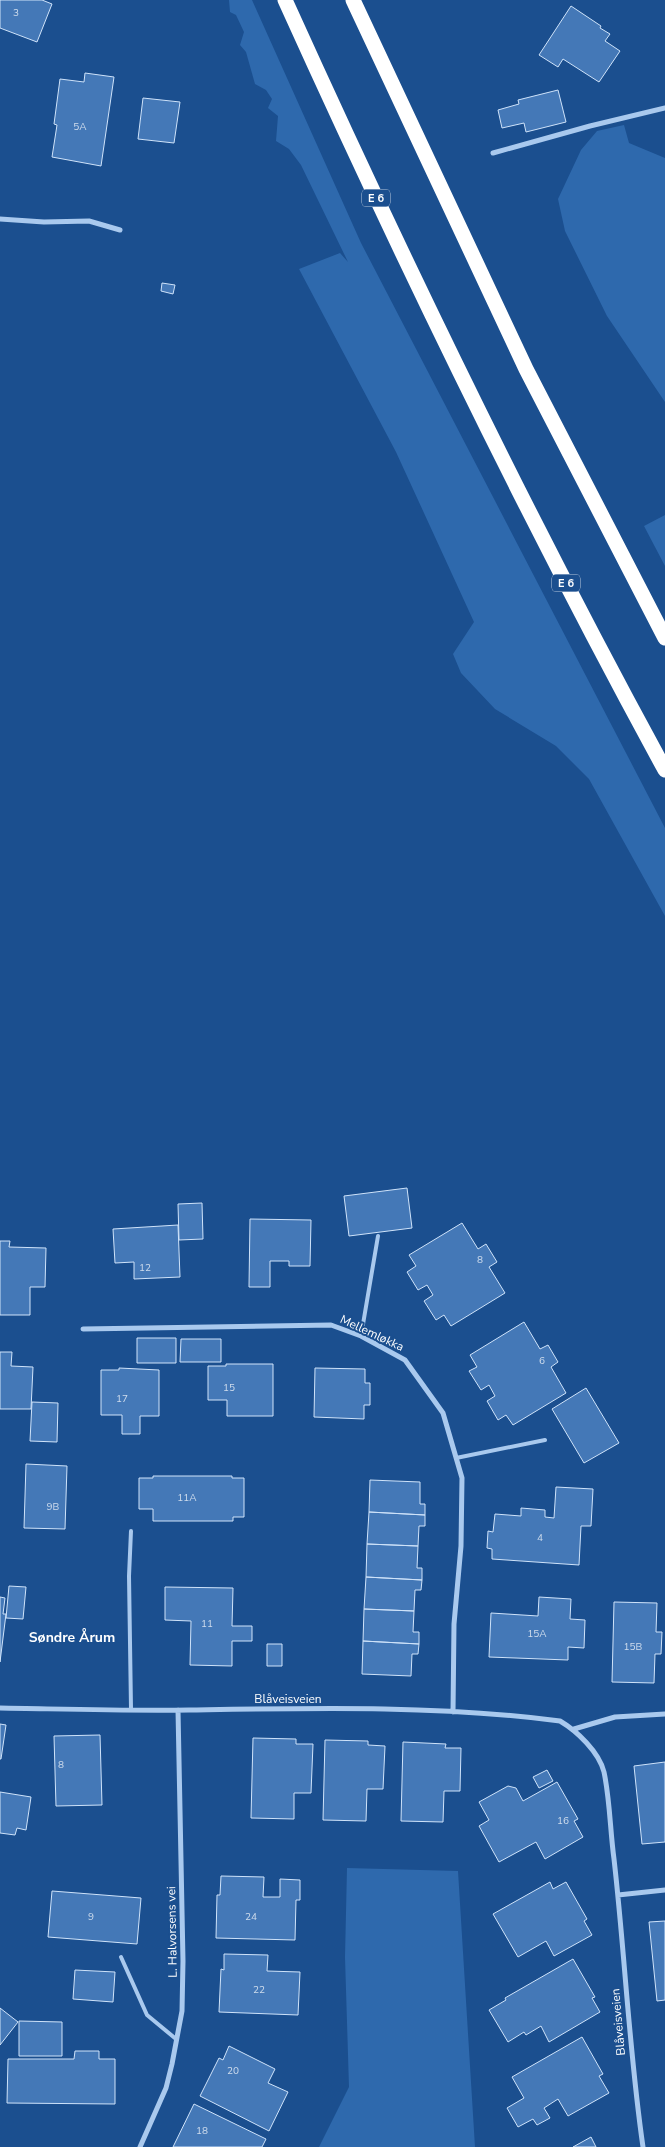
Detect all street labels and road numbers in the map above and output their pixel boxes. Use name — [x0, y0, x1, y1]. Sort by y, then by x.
road number: E 6 — [362, 190, 390, 207]
road number: E 6 — [552, 574, 580, 592]
street label: Mellemløkka — [337, 1311, 407, 1355]
street label: Blåveisveien — [254, 1691, 322, 1707]
street label: L. Halvorsens vei — [163, 1886, 181, 1978]
street label: Blåveisveien — [607, 1988, 629, 2056]

